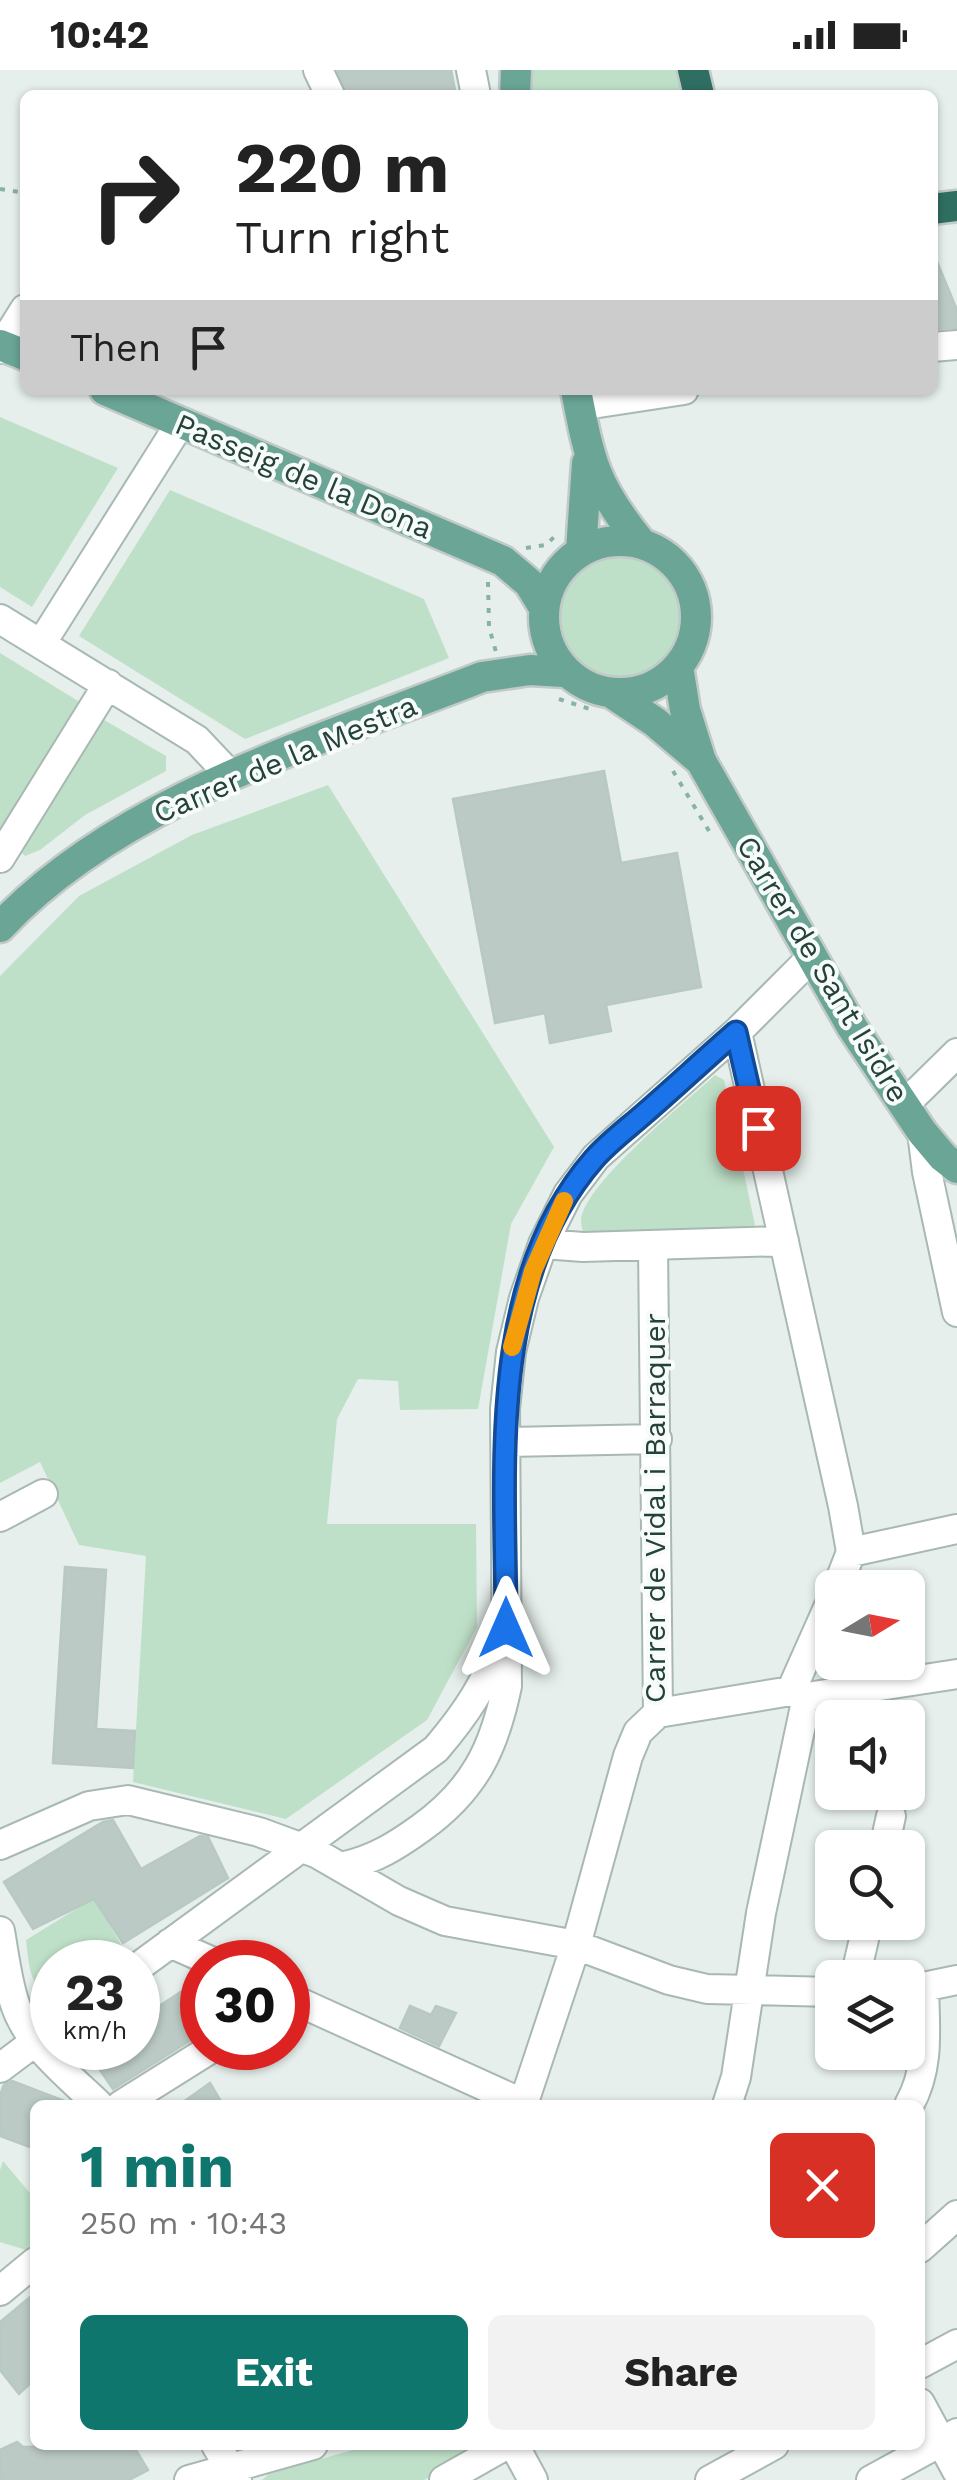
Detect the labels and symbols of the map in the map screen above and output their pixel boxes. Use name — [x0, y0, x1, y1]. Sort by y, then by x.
street label: Passeig de la Dona — [170, 406, 438, 546]
street label: Carrer de la Mestra — [148, 688, 422, 830]
street label: Carrer de Sant Isidre — [730, 830, 916, 1108]
pin — [716, 1086, 801, 1171]
street label: Carrer de Vidal i Barraquer — [637, 1313, 672, 1703]
north arrow — [815, 1570, 925, 1680]
position arrow — [454, 1576, 558, 1680]
speed limit sign: 30 — [180, 1940, 310, 2070]

